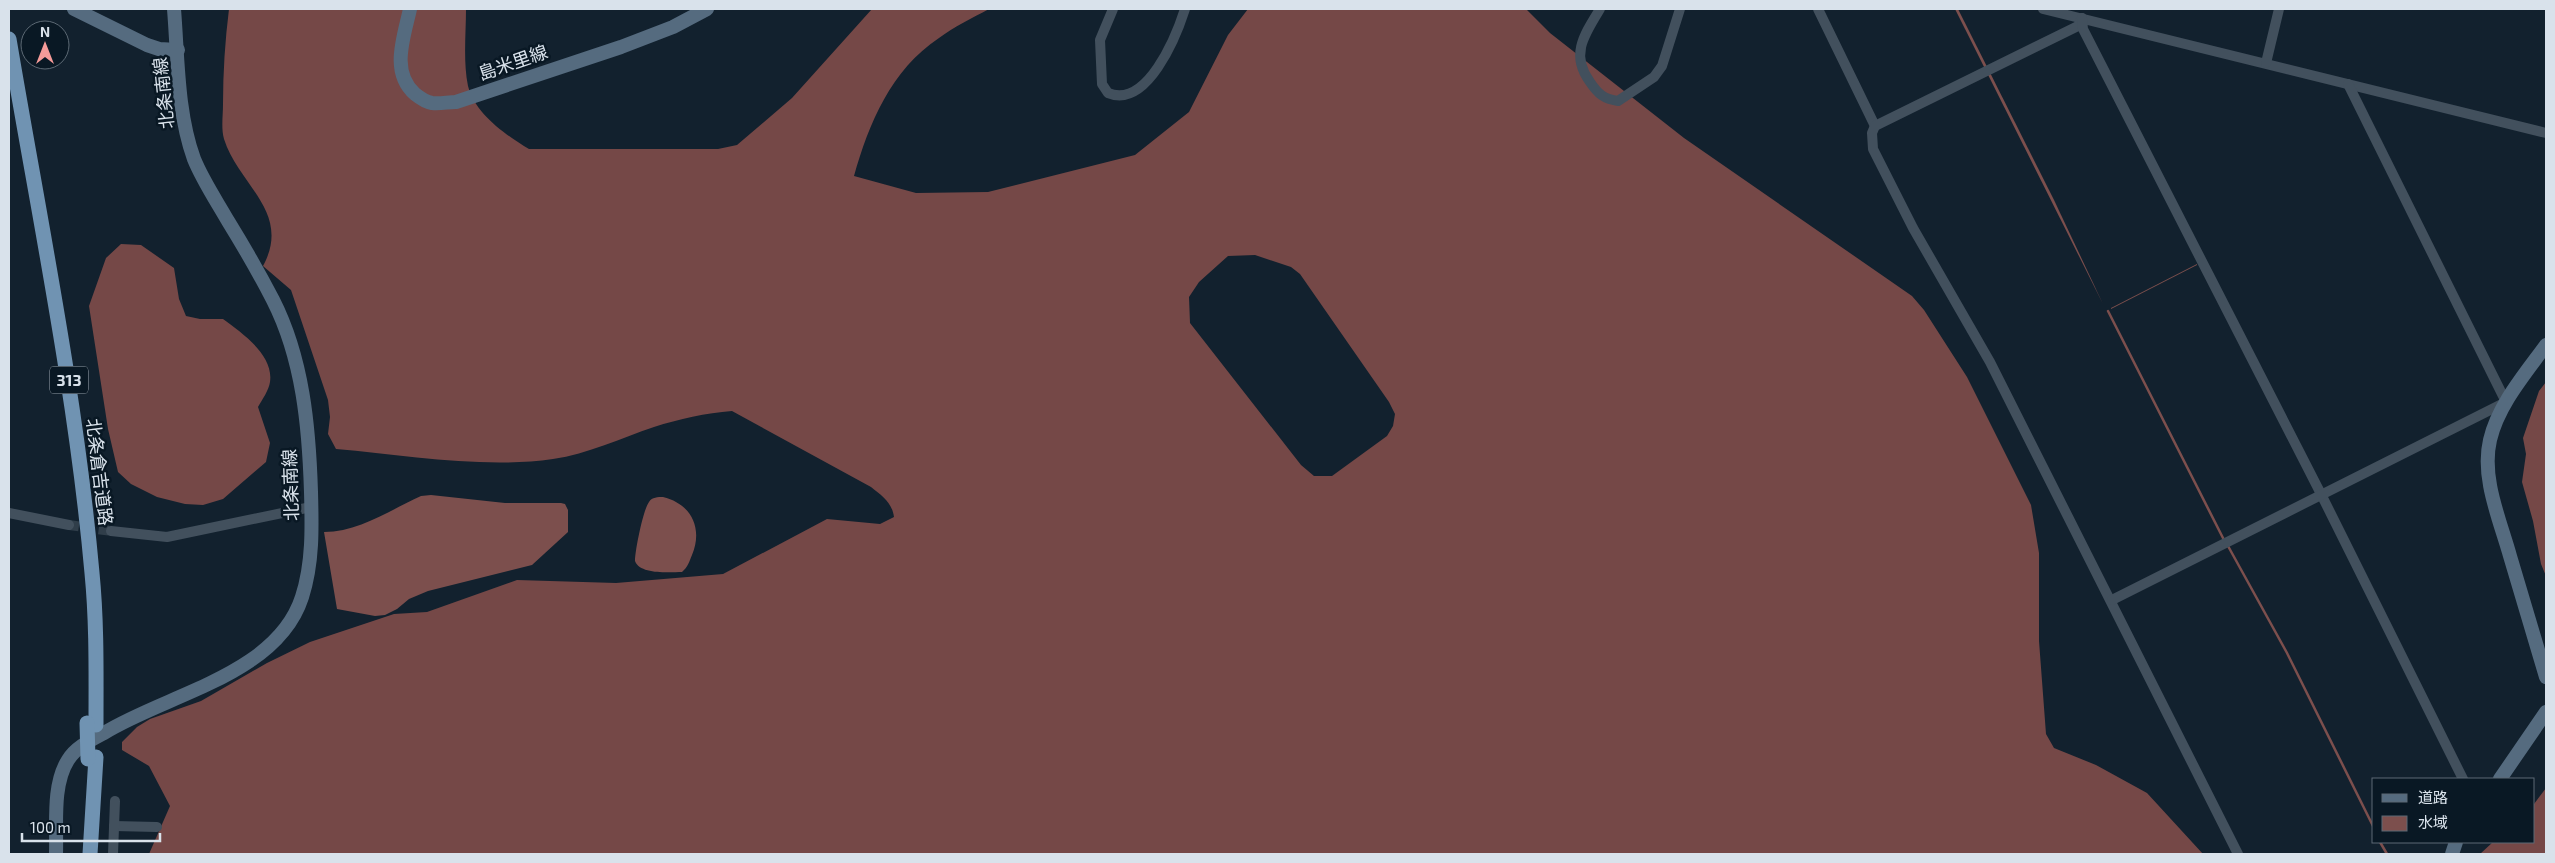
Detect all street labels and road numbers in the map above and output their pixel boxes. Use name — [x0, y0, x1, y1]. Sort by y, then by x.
street label: 島米里線 — [475, 40, 550, 84]
street label: 北条南線 — [148, 56, 178, 130]
road number: 313 — [50, 366, 88, 394]
street label: 北条倉吉道路 — [82, 417, 117, 527]
street label: 北条南線 — [278, 449, 302, 521]

